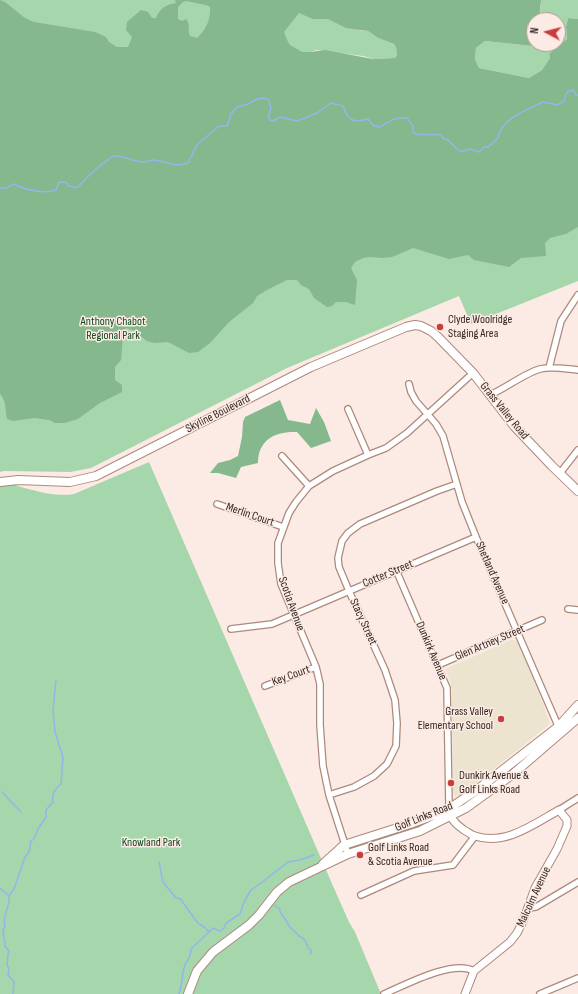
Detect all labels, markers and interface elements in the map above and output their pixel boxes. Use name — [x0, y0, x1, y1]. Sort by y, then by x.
north arrow — [526, 12, 566, 52]
text: N — [528, 27, 541, 34]
place label: Clyde Woolridge Staging Area — [448, 313, 512, 341]
park label: Anthony Chabot Regional Park — [80, 315, 146, 343]
marker: Clyde Woolridge Staging Area — [435, 322, 445, 332]
street label: Grass Valley Road — [476, 379, 532, 443]
street label: Skyline Boulevard — [183, 392, 253, 436]
street label: Merlin Court — [224, 500, 276, 530]
street label: Shetland Avenue — [472, 539, 512, 607]
street label: Cotter Street — [361, 557, 415, 591]
street label: Scotia Avenue — [275, 575, 307, 633]
street label: Stacy Street — [346, 596, 380, 648]
street label: Dunkirk Avenue — [412, 620, 450, 682]
street label: Glen Artney Street — [453, 622, 527, 664]
street label: Key Court — [270, 662, 312, 690]
place label: Grass Valley Elementary School — [418, 705, 493, 733]
marker: Grass Valley Elementary School — [496, 714, 506, 724]
place label: Dunkirk Avenue & Golf Links Road — [459, 769, 529, 797]
marker: Dunkirk Avenue & Golf Links Road — [446, 778, 456, 788]
street label: Golf Links Road — [393, 799, 455, 835]
park label: Knowland Park — [122, 836, 180, 850]
place label: Golf Links Road & Scotia Avenue — [368, 841, 433, 869]
marker: Golf Links Road & Scotia Avenue — [355, 850, 365, 860]
street label: Malcolm Avenue — [514, 865, 554, 929]

